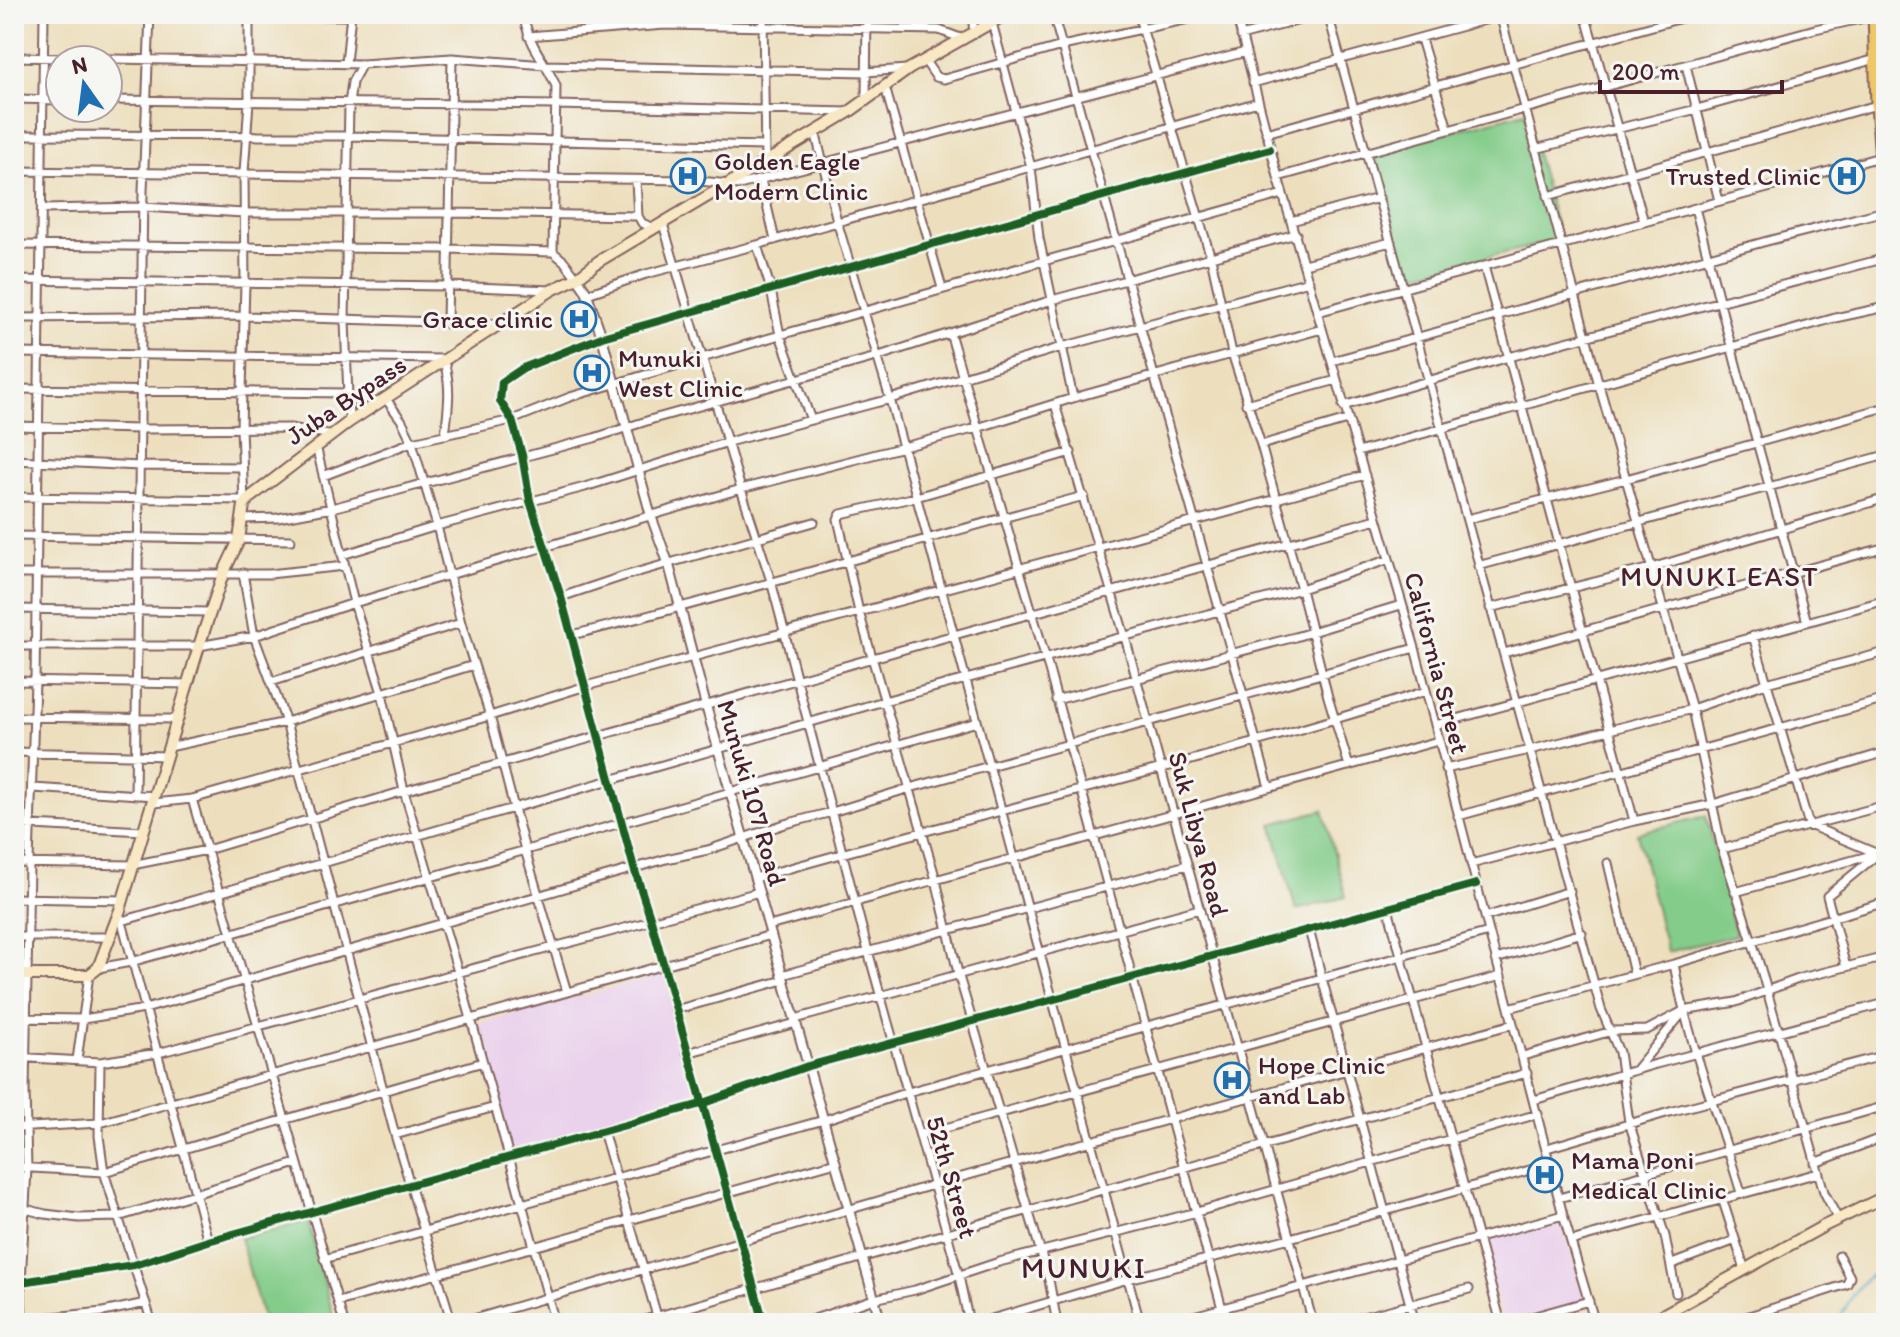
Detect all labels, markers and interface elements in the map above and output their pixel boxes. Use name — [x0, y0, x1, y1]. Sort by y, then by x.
north arrow — [44, 44, 124, 124]
scale bar — [1600, 44, 1782, 94]
text: N — [69, 50, 90, 80]
text: 200 m — [1612, 57, 1680, 86]
place label: Golden Eagle Modern Clinic — [714, 145, 868, 207]
hospital icon: Golden Eagle Modern Clinic — [669, 157, 707, 195]
hospital icon: Trusted Clinic — [1828, 157, 1866, 195]
place label: Trusted Clinic — [1665, 160, 1821, 192]
hospital icon: Grace clinic — [560, 300, 598, 338]
place label: Grace clinic — [422, 303, 553, 335]
place label: Munuki West Clinic — [618, 342, 743, 404]
street label: Juba Bypass — [280, 348, 412, 452]
hospital icon: Munuki West Clinic — [573, 354, 611, 392]
district label: MUNUKI EAST — [1620, 559, 1820, 593]
street label: California Street — [1397, 569, 1477, 758]
street label: Munuki 107 Road — [710, 696, 794, 890]
street label: Suk Libya Road — [1162, 748, 1237, 921]
place label: Hope Clinic and Lab — [1258, 1049, 1386, 1111]
hospital icon: Hope Clinic and Lab — [1213, 1061, 1251, 1099]
street label: 52th Street — [919, 1112, 985, 1242]
place label: Mama Poni Medical Clinic — [1571, 1144, 1727, 1206]
hospital icon: Mama Poni Medical Clinic — [1526, 1156, 1564, 1194]
district label: MUNUKI — [1021, 1249, 1147, 1286]

